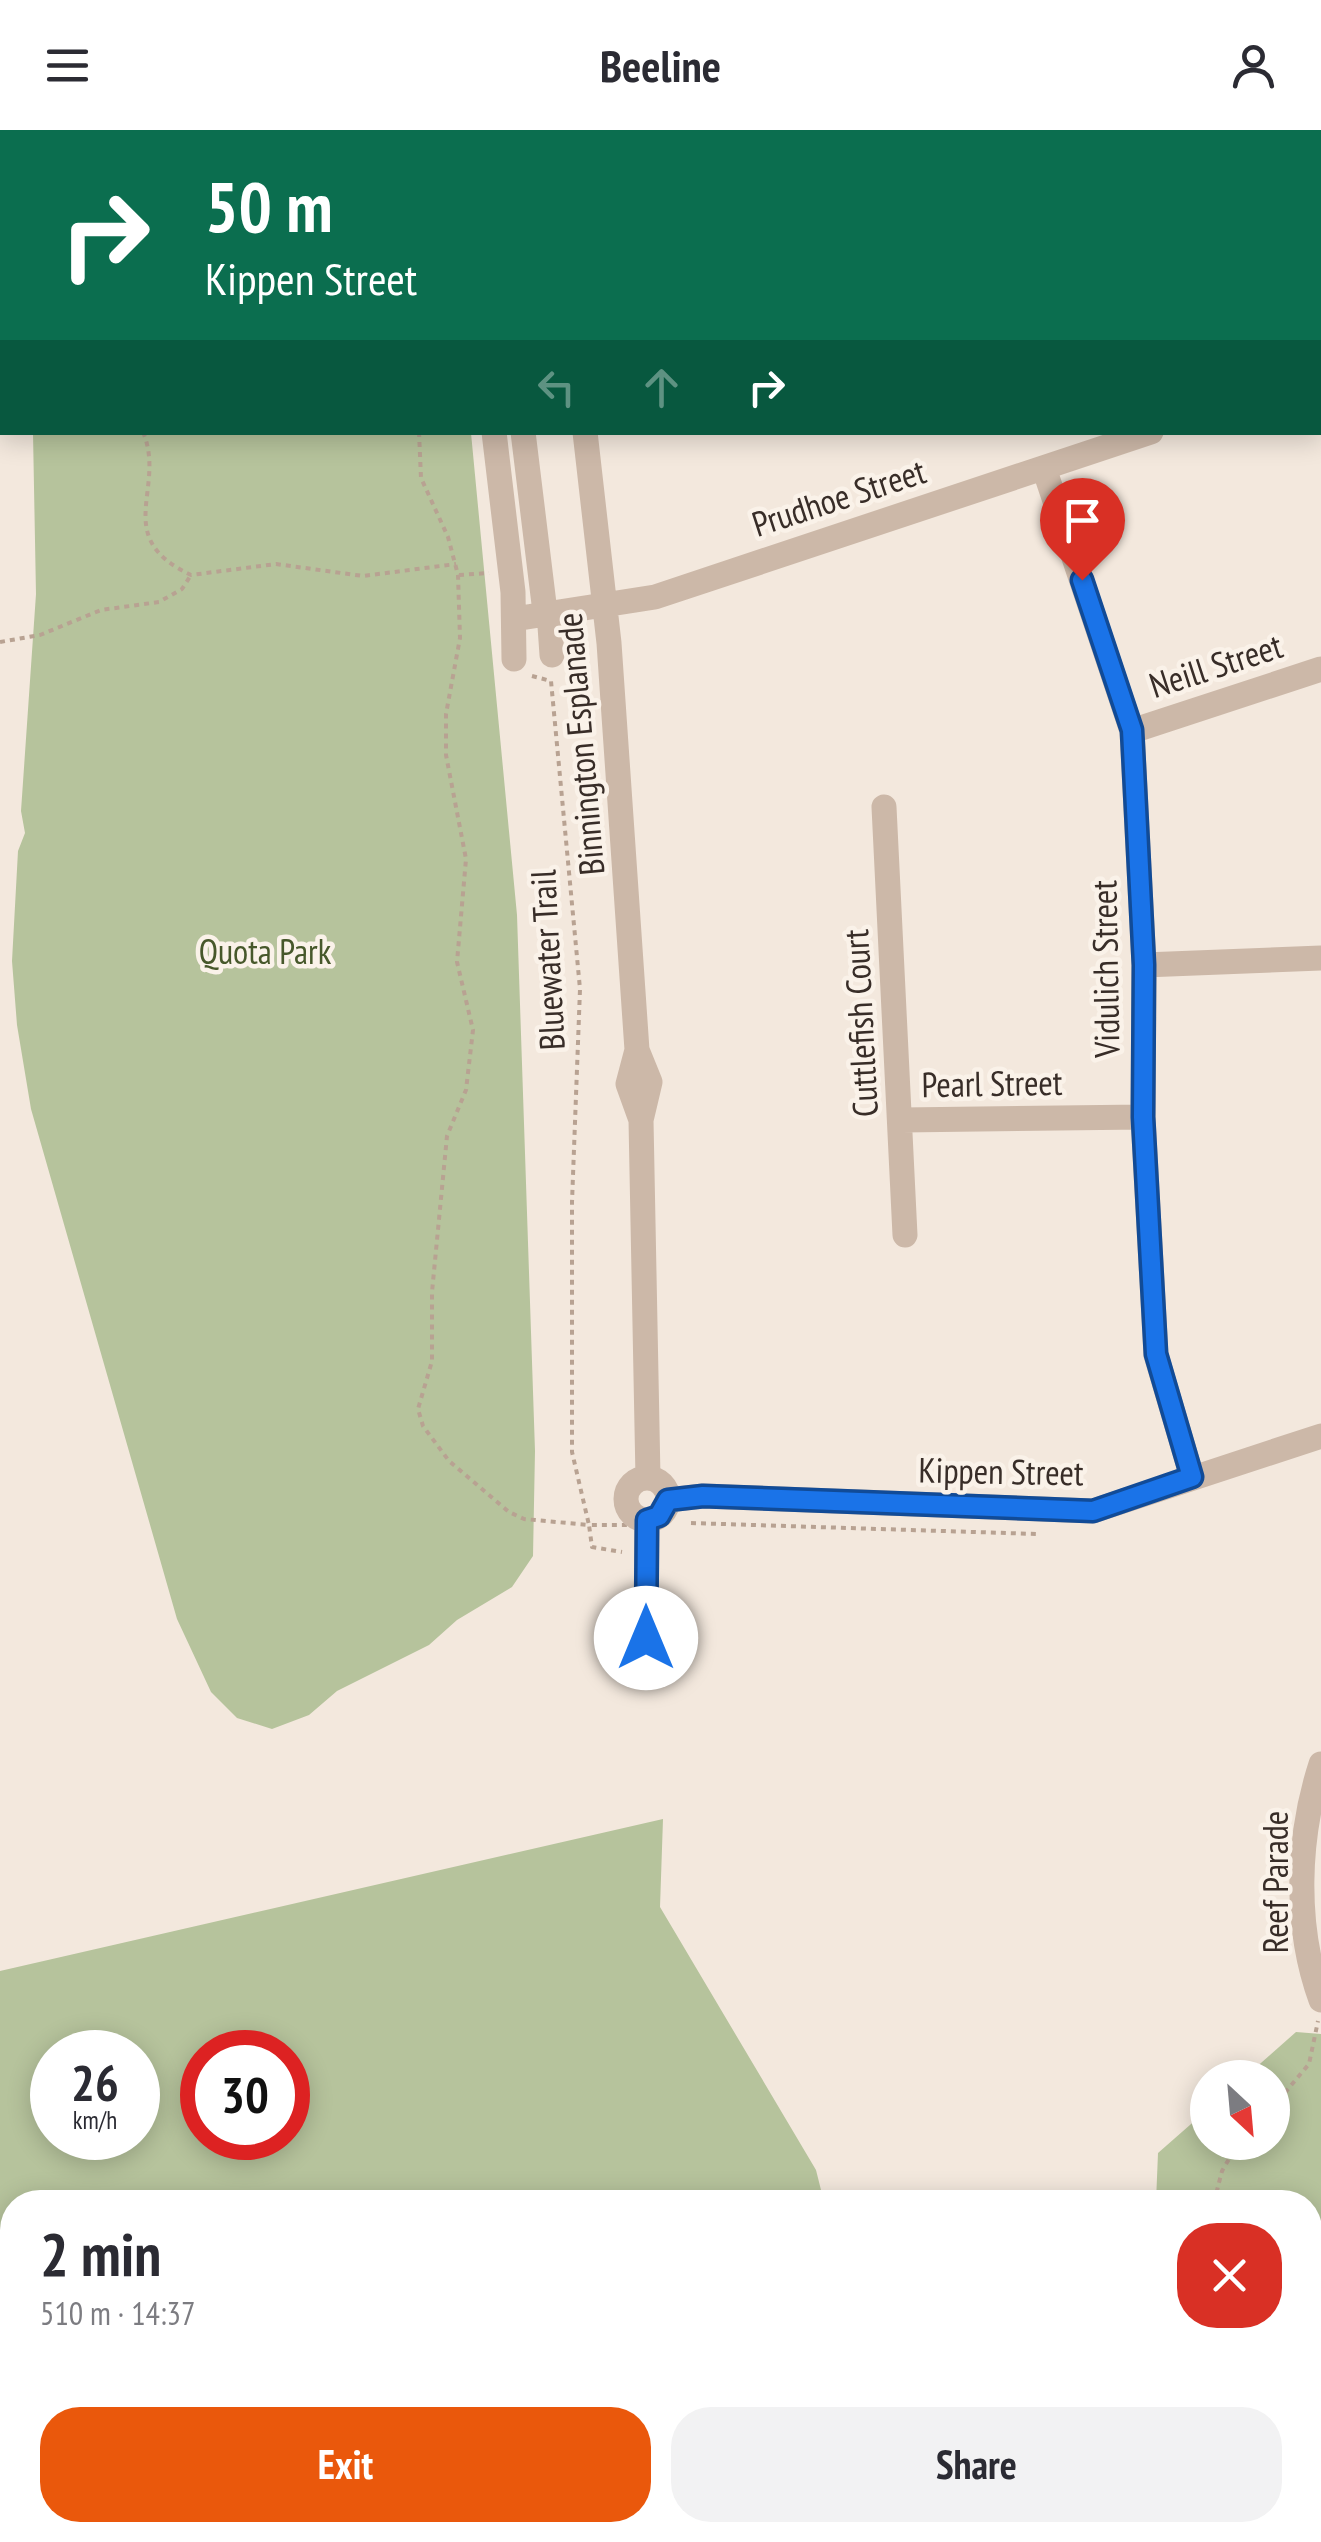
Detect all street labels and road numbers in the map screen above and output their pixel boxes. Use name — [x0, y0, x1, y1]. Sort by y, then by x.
street label: Prudhoe Street — [746, 447, 932, 547]
street label: Binnington Esplanade — [546, 611, 614, 877]
street label: Neill Street — [1143, 622, 1288, 708]
street label: Bluewater Trail — [519, 869, 575, 1051]
street label: Vidulich Street — [1080, 879, 1130, 1059]
street label: Cuttlefish Court — [832, 928, 888, 1118]
street label: Pearl Street — [921, 1059, 1063, 1107]
street label: Kippen Street — [918, 1447, 1084, 1495]
street label: Reef Parade — [1252, 1811, 1298, 1953]

